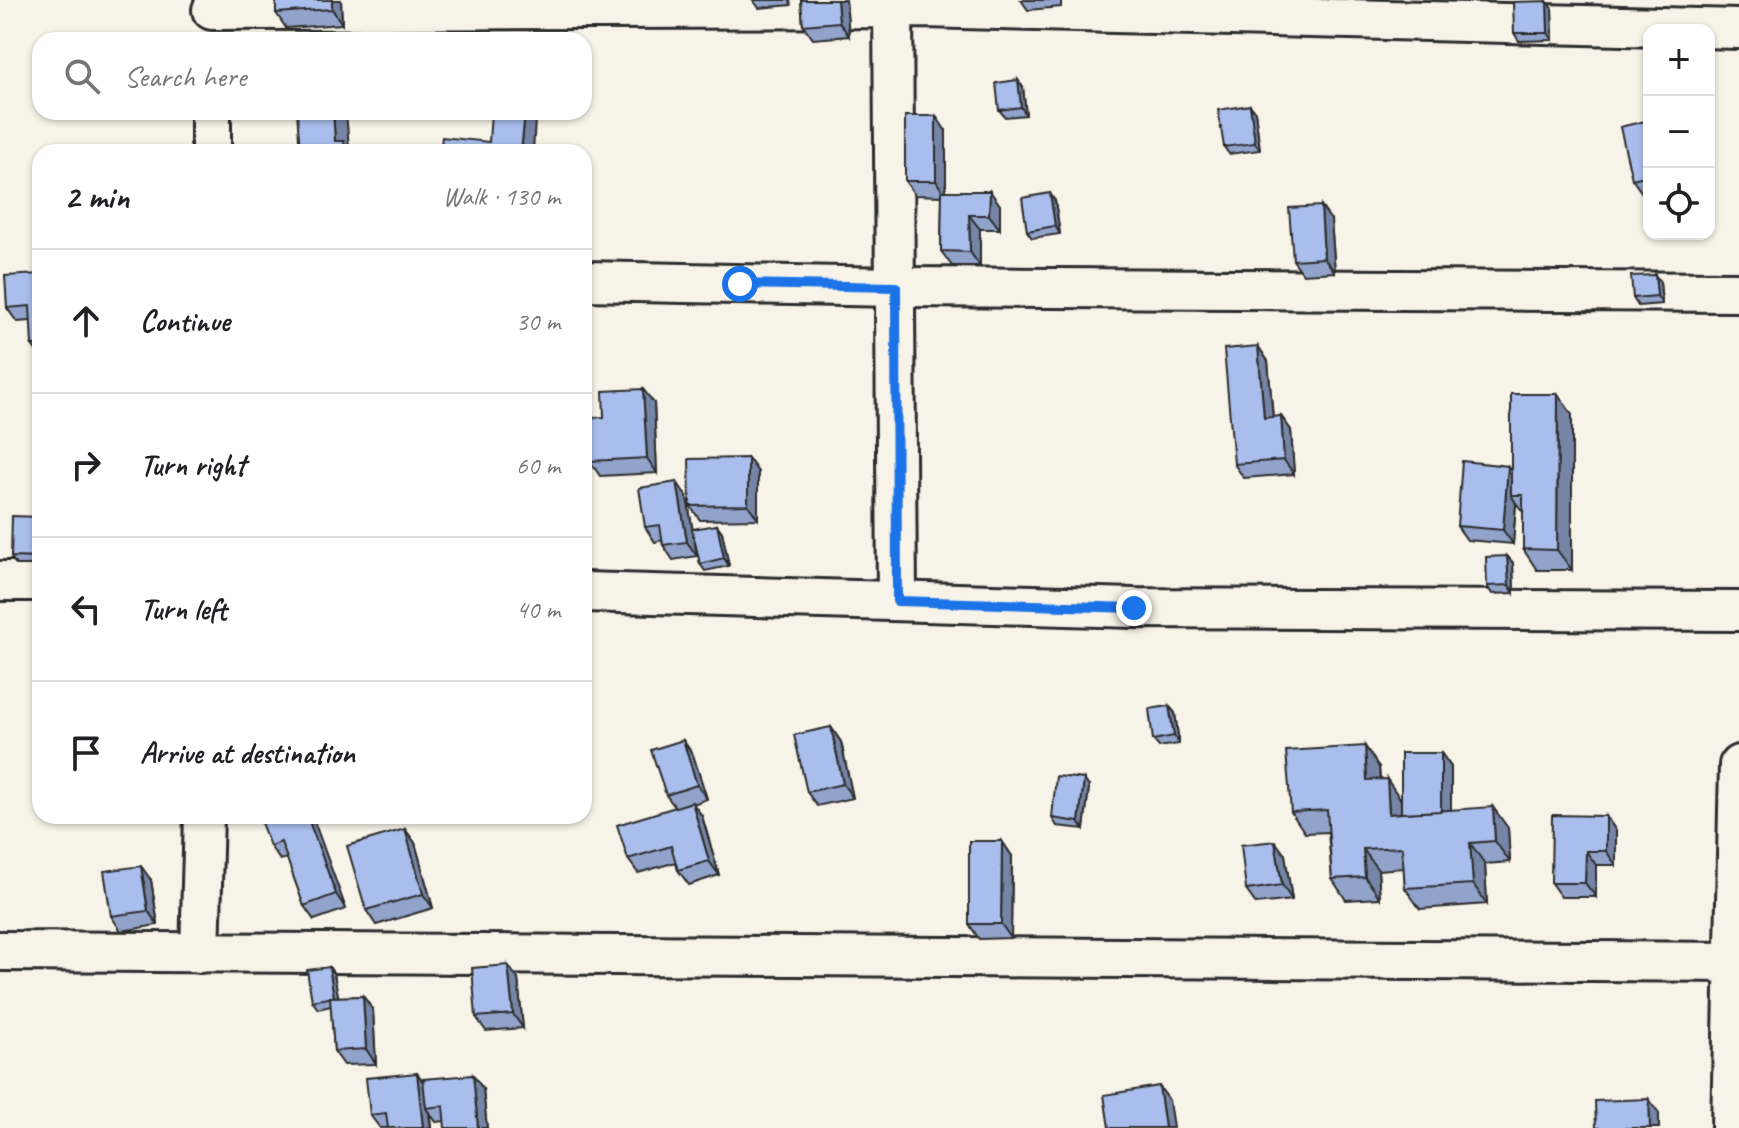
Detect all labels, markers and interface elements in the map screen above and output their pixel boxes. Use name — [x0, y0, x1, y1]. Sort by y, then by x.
map controls — [1643, 24, 1715, 240]
button: + — [1643, 24, 1715, 96]
search box — [32, 32, 592, 120]
icon: search — [60, 54, 104, 98]
text: Search here — [124, 57, 246, 95]
button: − — [1643, 96, 1715, 168]
button: locate — [1643, 168, 1715, 240]
text: 2 min — [64, 175, 129, 218]
text: Walk · 130 m — [443, 180, 560, 213]
route start — [722, 266, 758, 302]
icon: ahead — [64, 299, 108, 343]
text: Continue — [140, 302, 230, 340]
text: 30 m — [516, 305, 560, 338]
icon: right — [64, 443, 108, 487]
text: Turn right — [140, 446, 245, 484]
text: 60 m — [516, 449, 560, 482]
icon: left — [64, 587, 108, 631]
text: Turn left — [140, 590, 227, 628]
route end — [1116, 590, 1152, 626]
text: 40 m — [516, 593, 560, 626]
icon: arrive — [64, 731, 108, 775]
text: Arrive at destination — [140, 734, 355, 772]

